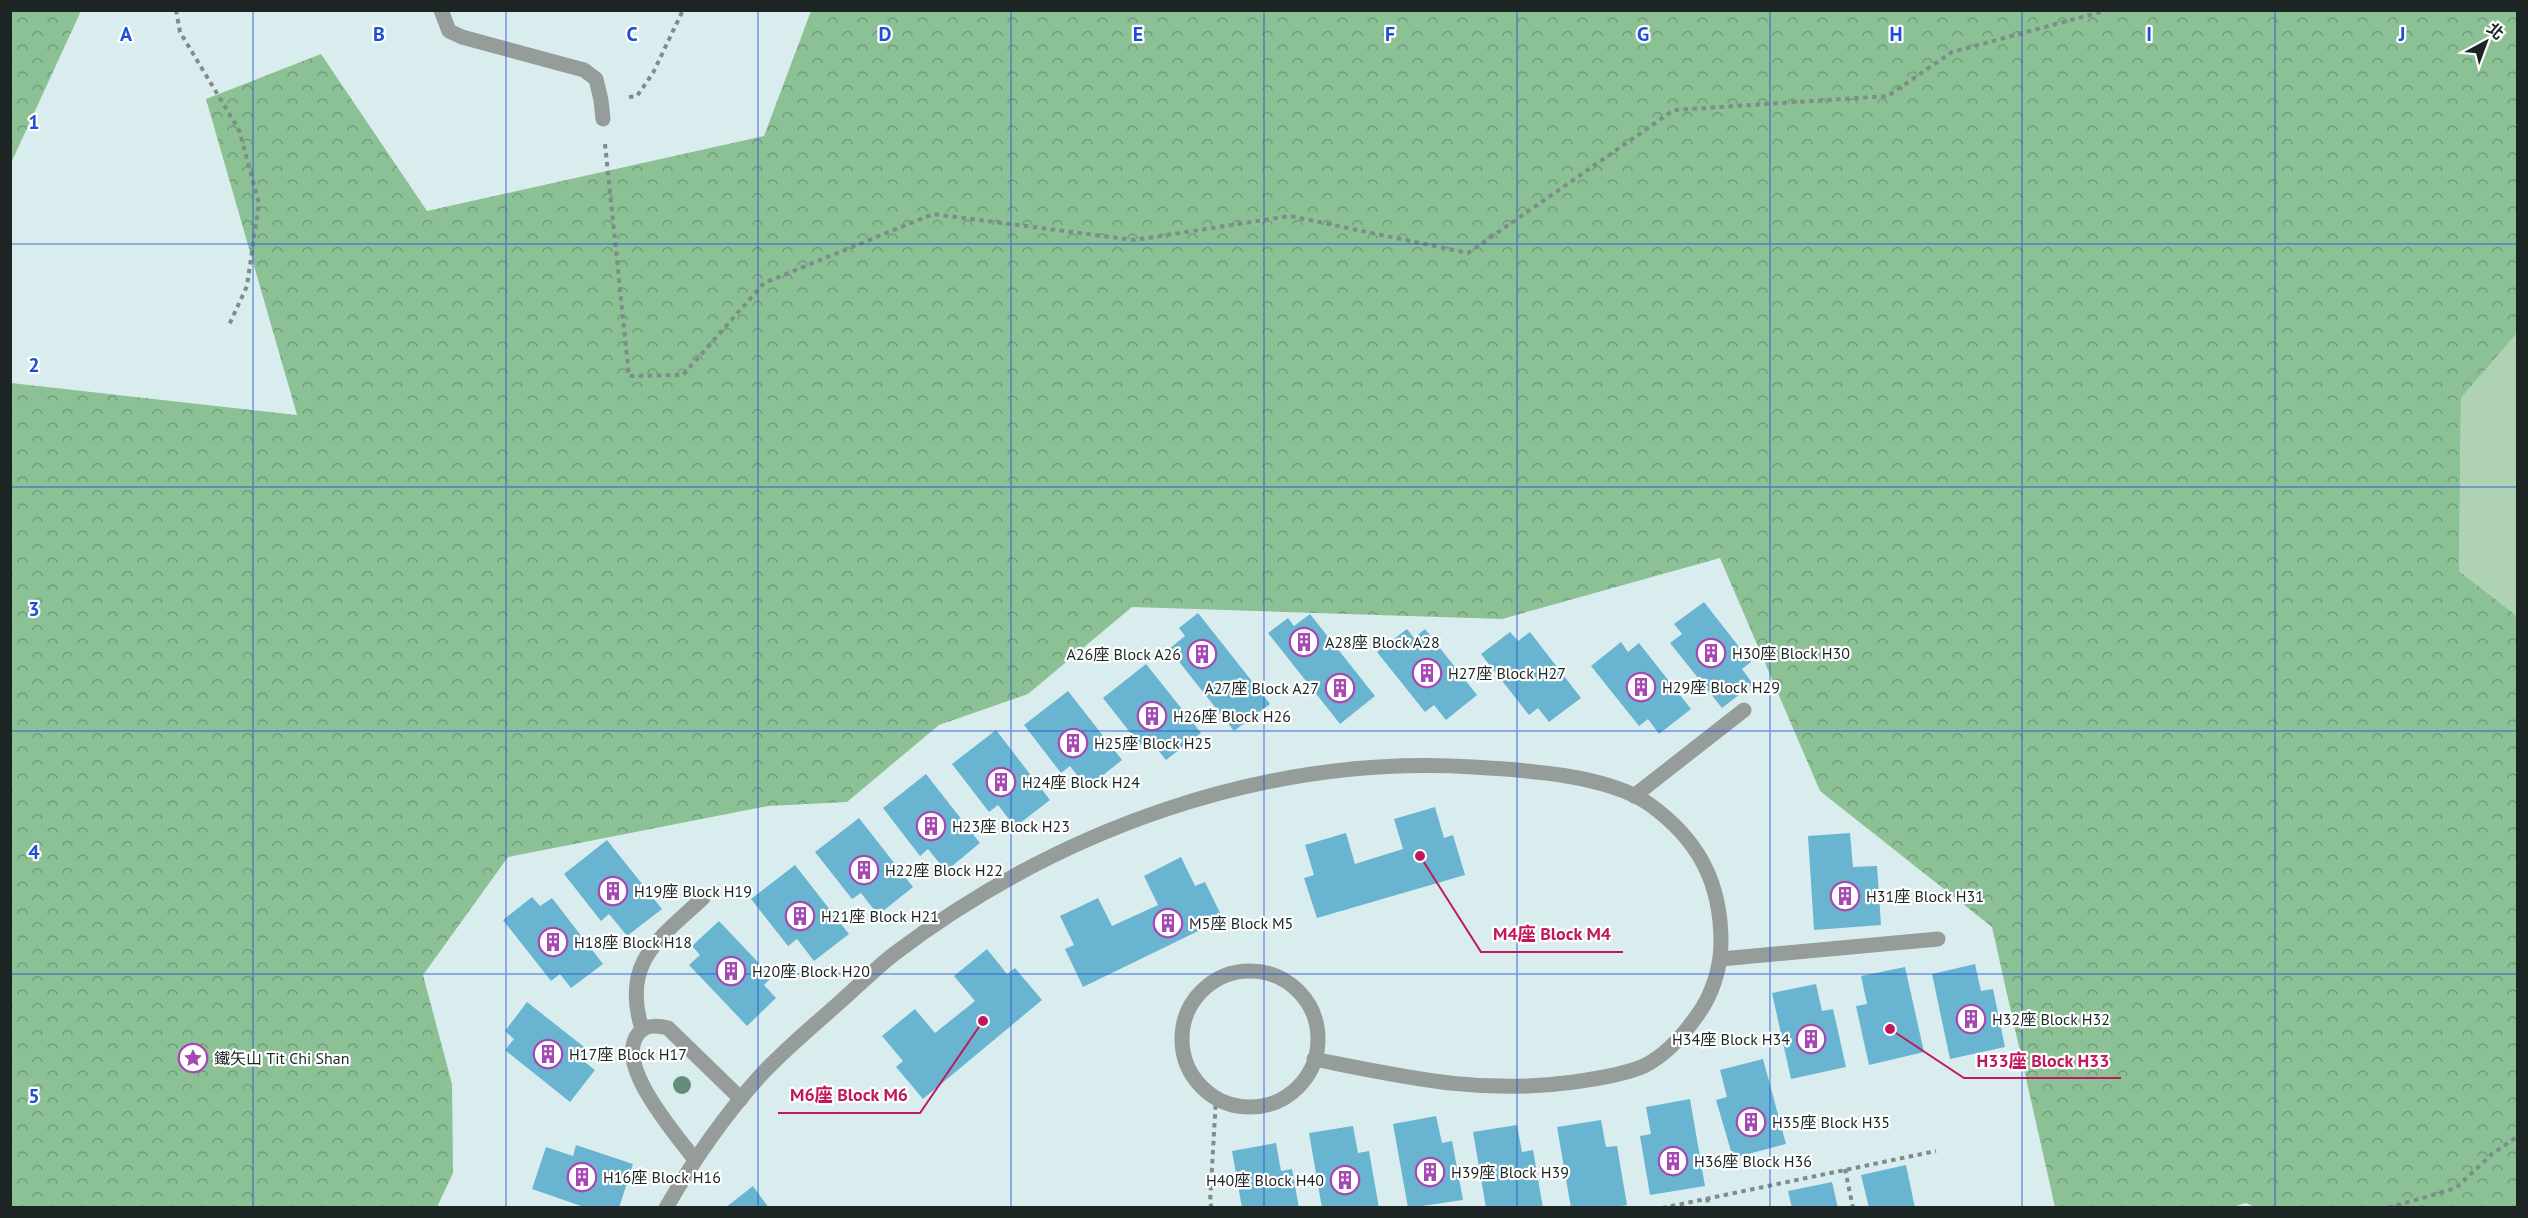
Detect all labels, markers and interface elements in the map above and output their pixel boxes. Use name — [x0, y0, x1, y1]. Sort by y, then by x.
north arrow — [2456, 12, 2516, 72]
text: 北 — [2483, 18, 2508, 43]
text: A — [120, 21, 133, 47]
text: B — [373, 21, 385, 47]
text: C — [626, 21, 638, 47]
text: D — [879, 21, 892, 47]
text: E — [1133, 21, 1143, 47]
text: F — [1385, 21, 1395, 47]
text: G — [1637, 21, 1649, 47]
text: H — [1889, 21, 1903, 47]
text: I — [2146, 21, 2152, 47]
text: J — [2398, 21, 2405, 47]
text: 1 — [28, 109, 40, 135]
text: 2 — [28, 352, 40, 378]
text: 3 — [28, 596, 40, 622]
building icon: A28座 Block A28 — [1288, 626, 1320, 658]
place label: A28座 Block A28 — [1325, 632, 1440, 652]
building icon: H30座 Block H30 — [1695, 637, 1727, 669]
building icon: A26座 Block A26 — [1186, 638, 1218, 670]
place label: H30座 Block H30 — [1732, 643, 1850, 663]
place label: A26座 Block A26 — [1066, 644, 1181, 664]
building icon: H27座 Block H27 — [1411, 657, 1443, 689]
place label: H27座 Block H27 — [1448, 663, 1566, 683]
building icon: H29座 Block H29 — [1625, 671, 1657, 703]
building icon: A27座 Block A27 — [1324, 672, 1356, 704]
place label: H29座 Block H29 — [1662, 677, 1780, 697]
place label: A27座 Block A27 — [1204, 678, 1319, 698]
building icon: H26座 Block H26 — [1136, 700, 1168, 732]
place label: H26座 Block H26 — [1173, 706, 1291, 726]
building icon: H25座 Block H25 — [1057, 727, 1089, 759]
place label: H25座 Block H25 — [1094, 733, 1212, 753]
building icon: H24座 Block H24 — [985, 766, 1017, 798]
place label: H24座 Block H24 — [1022, 772, 1140, 792]
building icon: H23座 Block H23 — [915, 810, 947, 842]
place label: H23座 Block H23 — [952, 816, 1070, 836]
text: 4 — [28, 839, 40, 865]
building icon: H22座 Block H22 — [848, 854, 880, 886]
place label: H22座 Block H22 — [885, 860, 1003, 880]
building icon: H19座 Block H19 — [597, 875, 629, 907]
building icon: H31座 Block H31 — [1829, 880, 1861, 912]
place label: H19座 Block H19 — [634, 881, 752, 901]
place label: H31座 Block H31 — [1866, 886, 1984, 906]
building icon: H21座 Block H21 — [784, 900, 816, 932]
place label: H21座 Block H21 — [821, 906, 939, 926]
building icon: M5座 Block M5 — [1152, 907, 1184, 939]
place label: M5座 Block M5 — [1189, 913, 1293, 933]
callout: M4座 Block M4 — [1481, 916, 1623, 952]
text: M4座 Block M4 — [1493, 922, 1611, 945]
building icon: H18座 Block H18 — [537, 926, 569, 958]
place label: H18座 Block H18 — [574, 932, 692, 952]
building icon: H20座 Block H20 — [715, 955, 747, 987]
place label: H20座 Block H20 — [752, 961, 870, 981]
building icon: H32座 Block H32 — [1955, 1003, 1987, 1035]
place label: H32座 Block H32 — [1992, 1009, 2110, 1029]
building icon: H34座 Block H34 — [1795, 1023, 1827, 1055]
place label: H34座 Block H34 — [1672, 1029, 1790, 1049]
building icon: H17座 Block H17 — [532, 1038, 564, 1070]
place icon: 鐵矢山 Tit Chi Shan — [177, 1042, 209, 1074]
callout: H33座 Block H33 — [1964, 1042, 2121, 1078]
place label: H17座 Block H17 — [569, 1044, 687, 1064]
place label: 鐵矢山 Tit Chi Shan — [214, 1048, 350, 1068]
text: H33座 Block H33 — [1976, 1049, 2110, 1072]
callout: M6座 Block M6 — [778, 1077, 920, 1113]
text: 5 — [28, 1083, 40, 1109]
text: M6座 Block M6 — [790, 1083, 908, 1106]
building icon: H35座 Block H35 — [1735, 1106, 1767, 1138]
place label: H35座 Block H35 — [1772, 1112, 1890, 1132]
building icon: H36座 Block H36 — [1657, 1145, 1689, 1177]
place label: H36座 Block H36 — [1694, 1151, 1812, 1171]
building icon: H39座 Block H39 — [1414, 1156, 1446, 1188]
building icon: H16座 Block H16 — [566, 1161, 598, 1193]
place label: H39座 Block H39 — [1451, 1162, 1569, 1182]
building icon: H40座 Block H40 — [1329, 1164, 1361, 1196]
place label: H16座 Block H16 — [603, 1167, 721, 1187]
place label: H40座 Block H40 — [1206, 1170, 1324, 1190]

